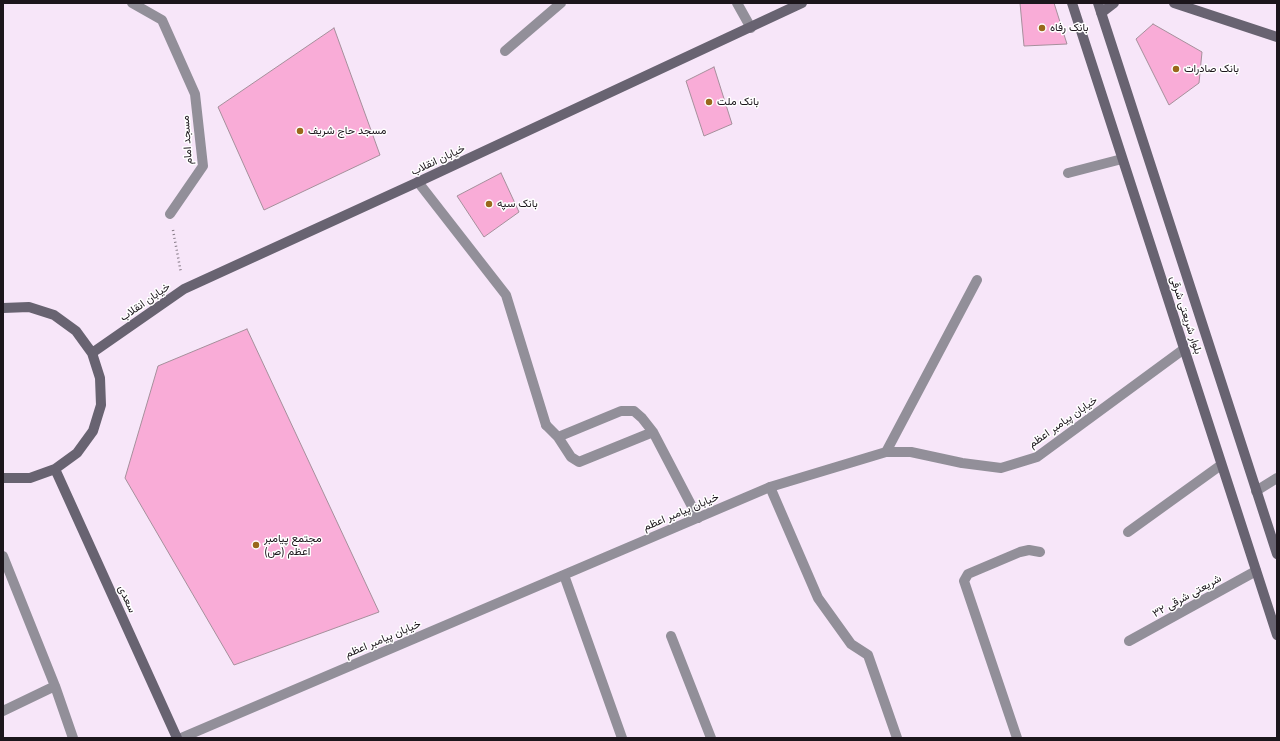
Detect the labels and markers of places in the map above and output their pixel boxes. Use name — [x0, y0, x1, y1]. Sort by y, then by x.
place label: بانک رفاه — [1050, 21, 1089, 35]
marker: بانک رفاه — [1037, 23, 1047, 33]
place label: بانک صادرات — [1184, 62, 1239, 76]
marker: بانک صادرات — [1171, 64, 1181, 74]
place label: بانک ملت — [717, 95, 759, 109]
marker: بانک ملت — [704, 97, 714, 107]
place label: مسجد حاج شریف — [308, 124, 386, 138]
marker: مسجد حاج شریف — [295, 126, 305, 136]
place label: بانک سپه — [497, 197, 538, 211]
marker: بانک سپه — [484, 199, 494, 209]
place label: مجتمع پیامبر اعظم (ص) — [264, 532, 322, 558]
marker: مجتمع پیامبر اعظم (ص) — [251, 540, 261, 550]

